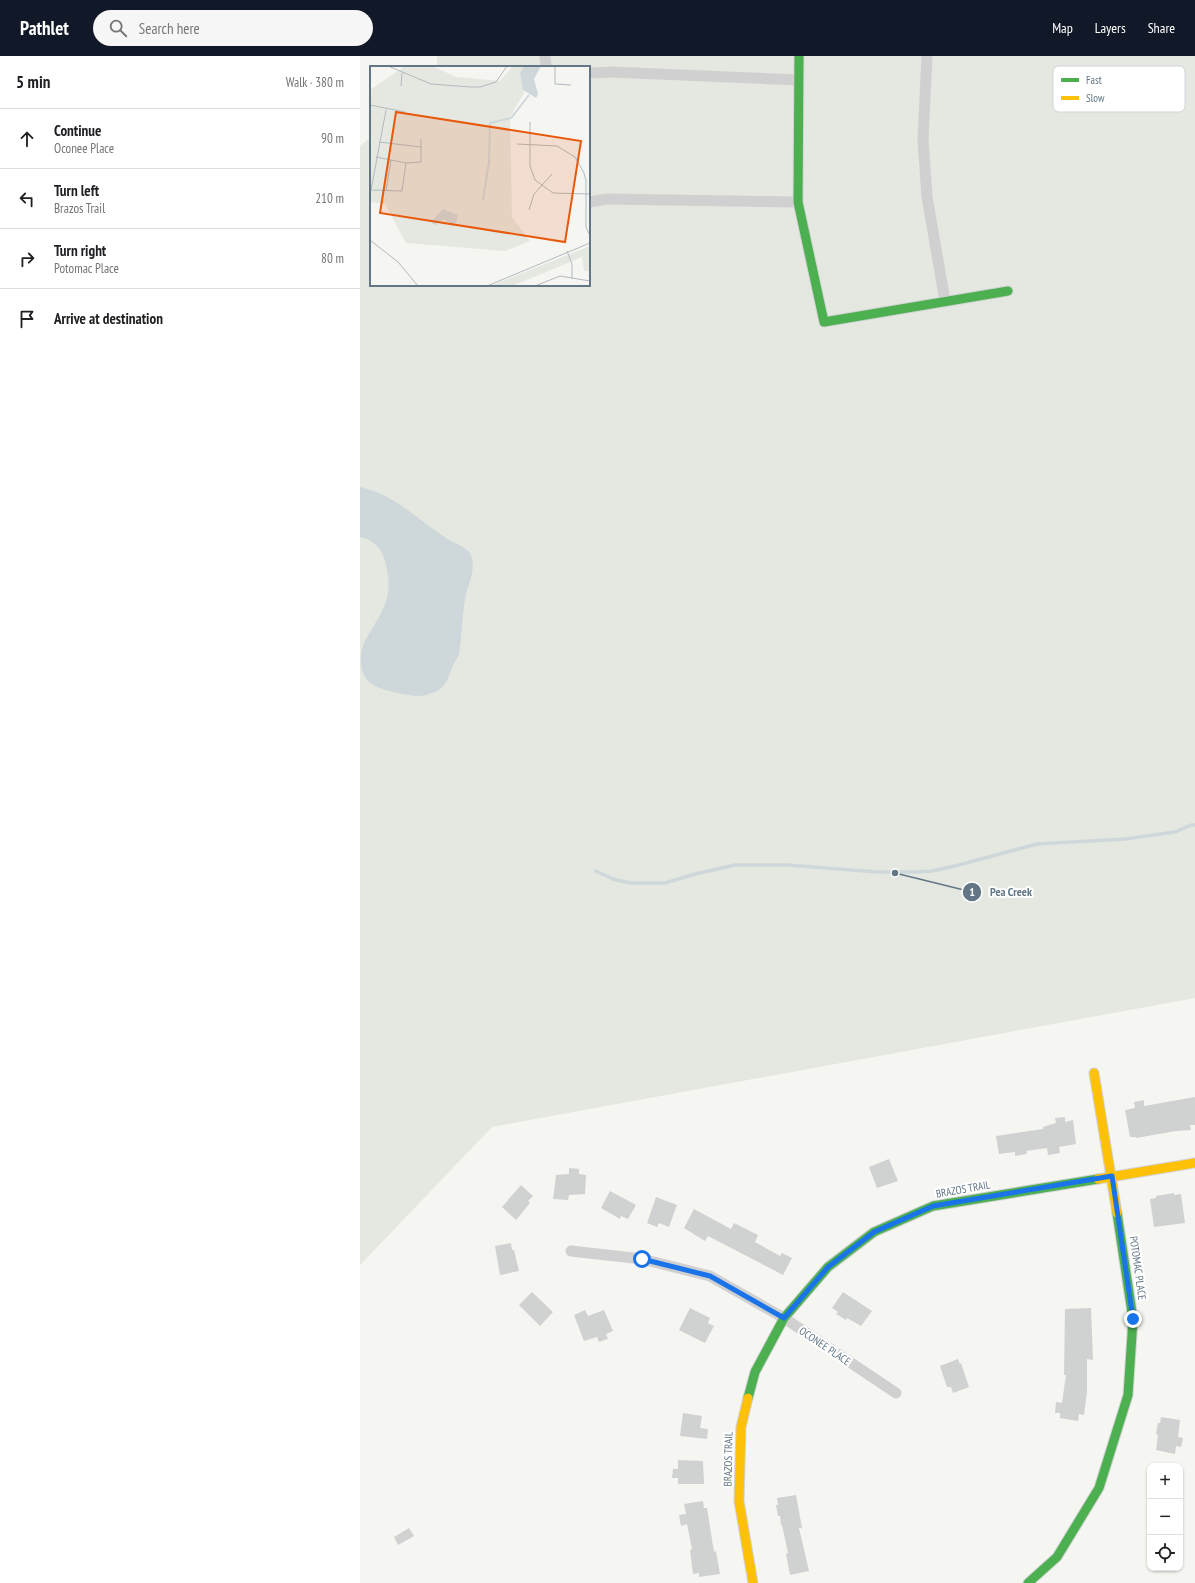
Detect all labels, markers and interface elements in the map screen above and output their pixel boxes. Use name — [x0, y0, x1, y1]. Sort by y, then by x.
search box — [93, 10, 373, 46]
text: Pathlet — [20, 16, 69, 40]
icon: search — [107, 17, 129, 39]
text: Search here — [139, 19, 200, 38]
text: Map — [1052, 19, 1073, 37]
text: Layers — [1095, 19, 1126, 37]
text: Share — [1148, 19, 1175, 37]
inset map — [370, 66, 590, 286]
legend — [1053, 66, 1185, 112]
text: 5 min — [16, 71, 50, 93]
text: Fast — [1086, 73, 1102, 87]
text: Walk · 380 m — [286, 74, 344, 91]
text: Slow — [1086, 91, 1105, 105]
text: Continue — [54, 121, 101, 140]
icon: ahead — [16, 128, 38, 150]
text: 90 m — [321, 130, 344, 147]
text: Oconee Place — [54, 140, 114, 157]
text: Turn left — [54, 181, 99, 200]
icon: left — [16, 188, 38, 210]
text: 210 m — [315, 190, 344, 207]
text: Brazos Trail — [54, 200, 105, 217]
text: Turn right — [54, 241, 106, 260]
icon: right — [16, 248, 38, 270]
text: 80 m — [321, 250, 344, 267]
text: Potomac Place — [54, 260, 119, 277]
icon: arrive — [16, 308, 38, 330]
text: Arrive at destination — [54, 309, 163, 328]
callout: Pea Creek — [962, 880, 1040, 904]
text: 1 — [969, 884, 975, 899]
text: Pea Creek — [990, 884, 1032, 899]
street label: BRAZOS TRAIL — [935, 1177, 992, 1201]
street label: POTOMAC PLACE — [1127, 1235, 1149, 1301]
route start — [633, 1250, 651, 1268]
route end — [1124, 1310, 1142, 1328]
street label: OCONEE PLACE — [797, 1324, 854, 1368]
street label: BRAZOS TRAIL — [721, 1431, 735, 1487]
map controls — [1147, 1463, 1183, 1571]
button: + — [1147, 1463, 1183, 1499]
button: − — [1147, 1499, 1183, 1535]
button: locate — [1147, 1535, 1183, 1571]

